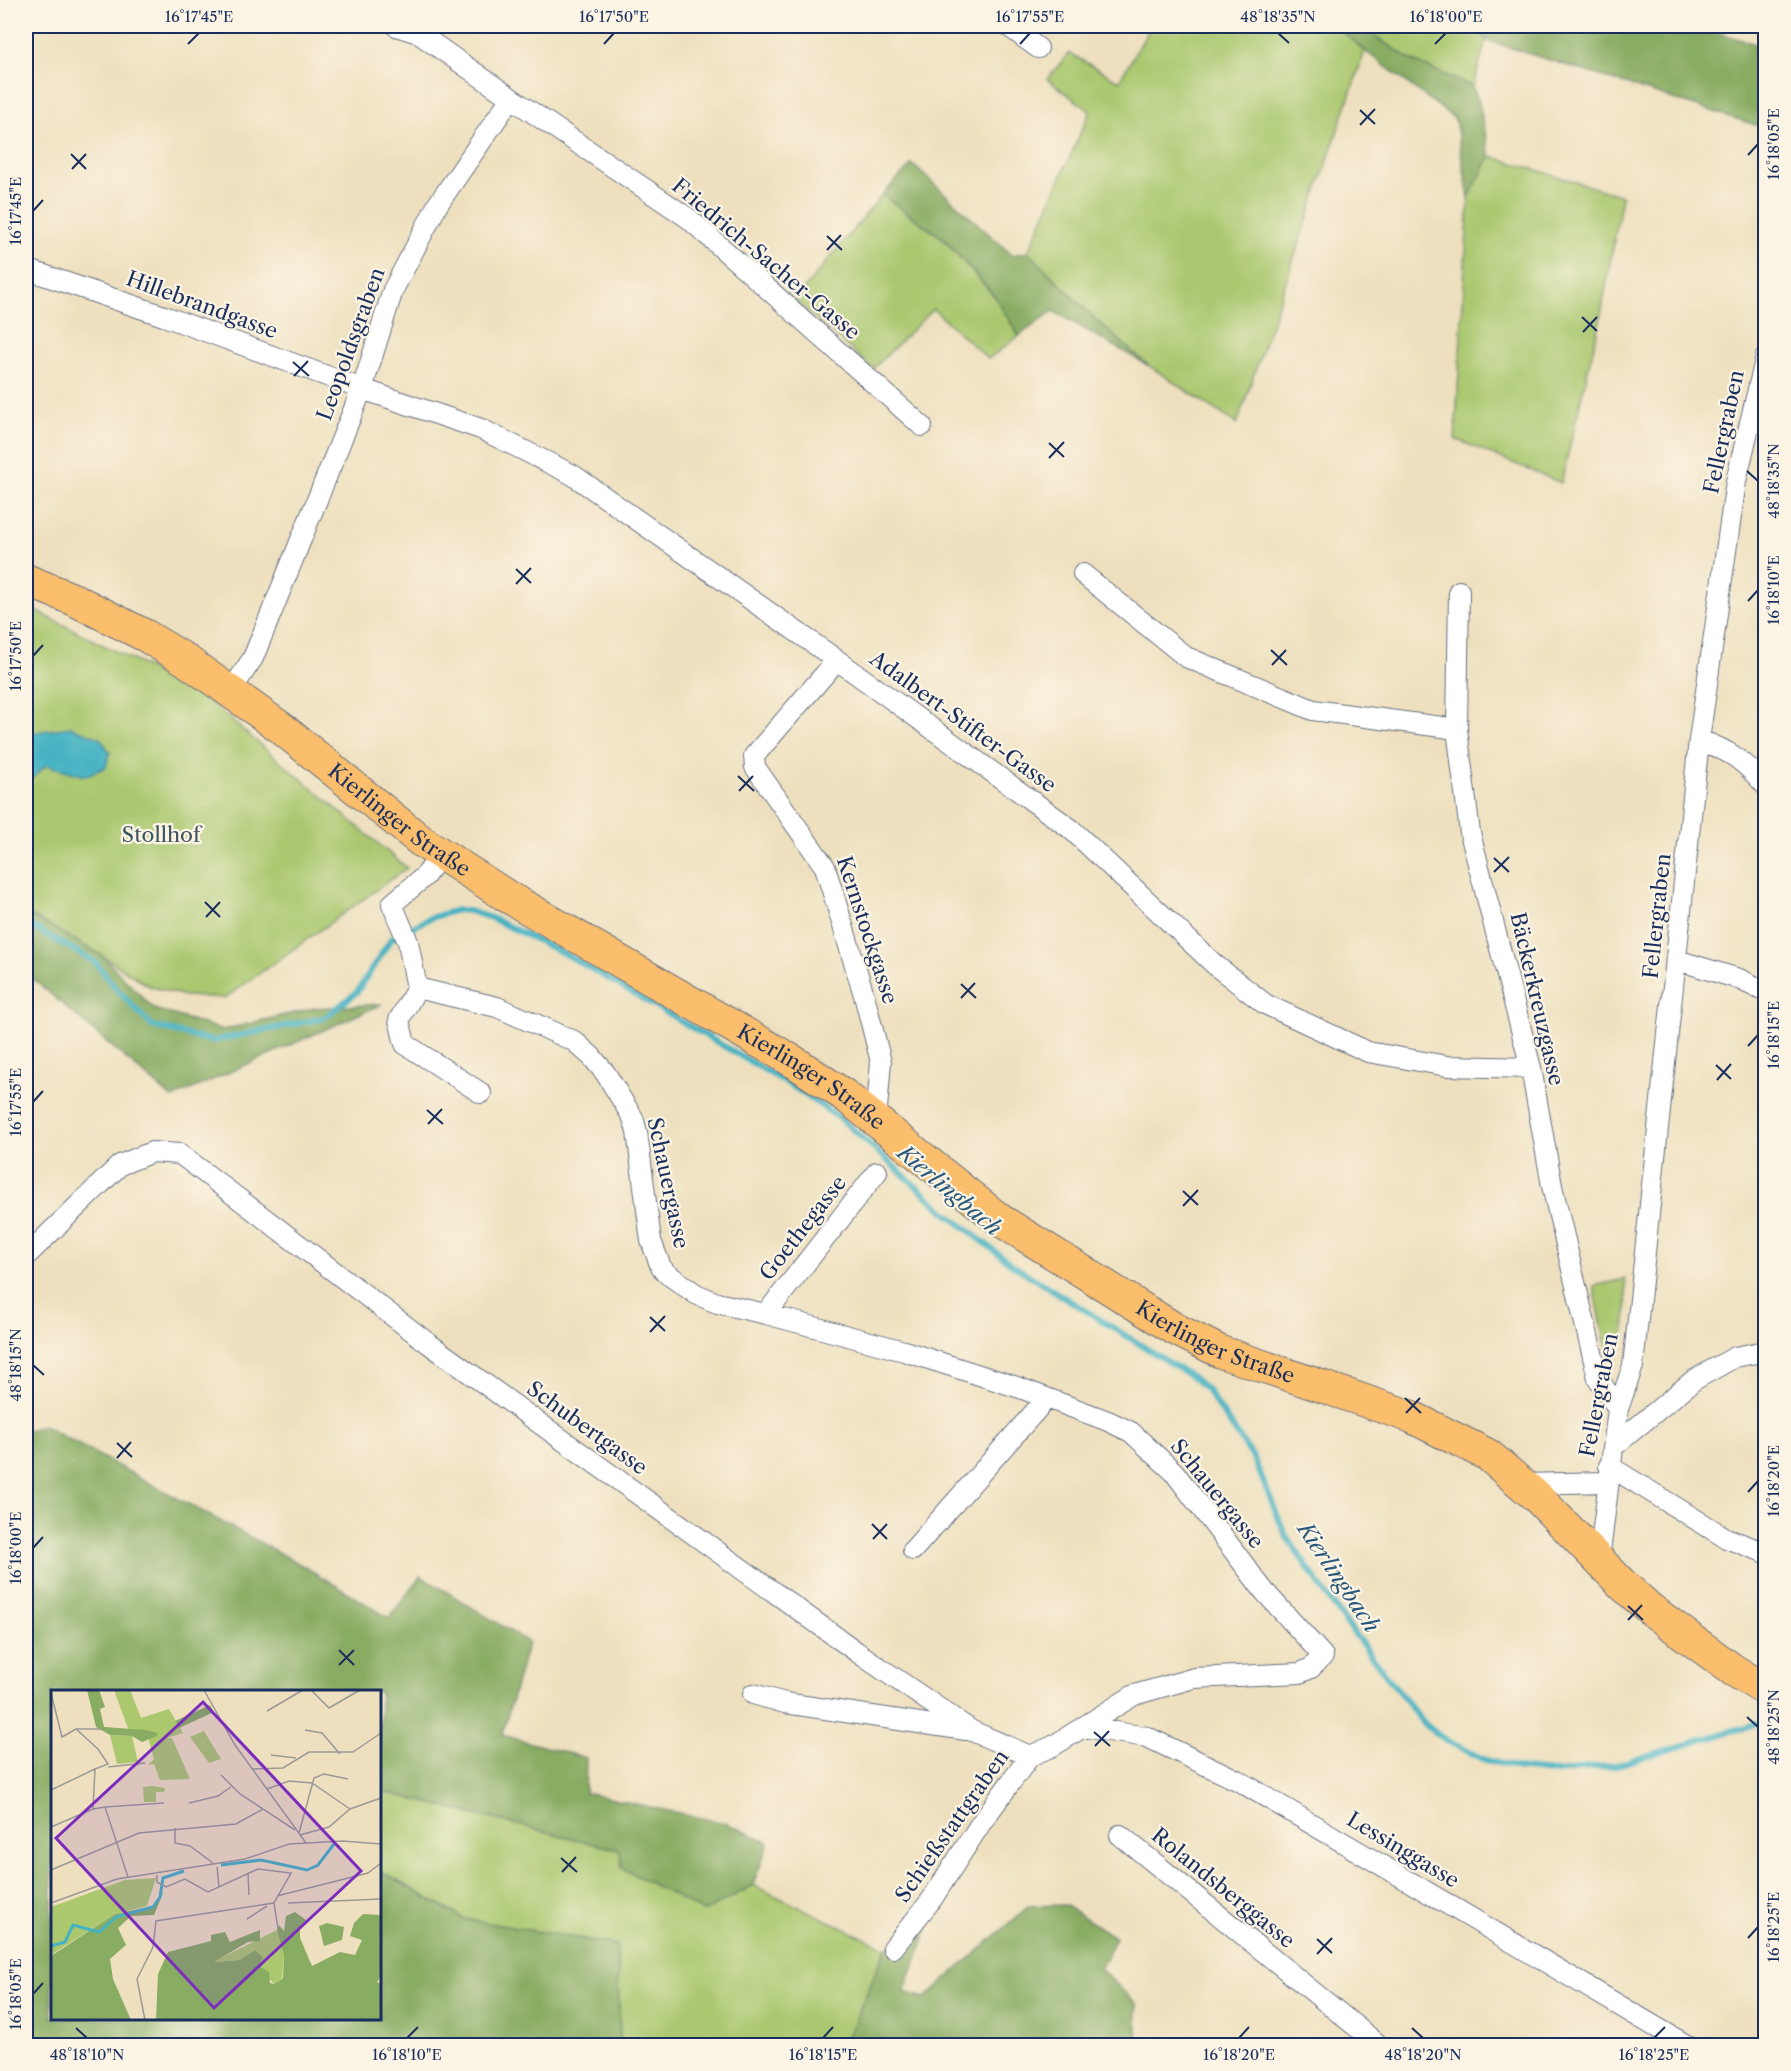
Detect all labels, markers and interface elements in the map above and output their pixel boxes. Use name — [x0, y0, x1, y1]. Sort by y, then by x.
text: 16°17'45"E — [165, 7, 233, 26]
text: 16°17'50"E — [579, 7, 649, 26]
text: 16°17'55"E — [996, 7, 1064, 26]
text: 48°18'35"N — [1240, 7, 1316, 26]
text: 16°18'00"E — [1409, 7, 1483, 26]
text: 16°18'05"E — [1764, 108, 1783, 180]
street label: Friedrich-Sacher-Gasse — [667, 173, 865, 345]
text: 16°17'45"E — [6, 177, 25, 245]
street label: Leopoldsgraben — [311, 264, 390, 424]
street label: Hillebrandgasse — [123, 266, 281, 343]
street label: Fellergraben — [1698, 368, 1749, 496]
text: 48°18'35"N — [1764, 443, 1783, 519]
text: 16°18'10"E — [1764, 555, 1783, 625]
text: 16°17'50"E — [6, 621, 25, 691]
street label: Adalbert-Stifter-Gasse — [865, 645, 1061, 798]
street label: Kierlinger Straße — [323, 758, 475, 881]
park label: Stollhof — [122, 822, 203, 847]
street label: Fellergraben — [1637, 852, 1676, 980]
street label: Kernstockgasse — [832, 853, 903, 1007]
street label: Bäckerkreuzgasse — [1505, 910, 1570, 1088]
text: 16°18'15"E — [1764, 1001, 1783, 1069]
street label: Kierlinger Straße — [733, 1019, 890, 1135]
text: 16°17'55"E — [6, 1068, 25, 1136]
street label: Schauergasse — [642, 1115, 695, 1251]
water label: Kierlingbach — [891, 1138, 1007, 1242]
street label: Goethegasse — [754, 1170, 851, 1285]
street label: Kierlinger Straße — [1132, 1295, 1298, 1388]
text: 48°18'15"N — [6, 1328, 25, 1402]
street label: Fellergraben — [1574, 1331, 1623, 1459]
street label: Schubertgasse — [522, 1376, 652, 1480]
street label: Schauergasse — [1166, 1434, 1269, 1553]
text: 16°18'20"E — [1764, 1445, 1783, 1517]
text: 16°18'00"E — [6, 1511, 25, 1585]
water label: Kierlingbach — [1291, 1515, 1385, 1638]
text: 48°18'25"N — [1764, 1689, 1783, 1765]
inset map — [51, 1690, 381, 2020]
street label: Schießstattgraben — [890, 1745, 1014, 1907]
street label: Lessinggasse — [1343, 1806, 1464, 1893]
street label: Rolandsberggasse — [1147, 1822, 1300, 1953]
text: 16°18'25"E — [1764, 1892, 1783, 1962]
text: 16°18'05"E — [6, 1958, 25, 2030]
text: 48°18'10"N — [50, 2045, 124, 2064]
text: 16°18'10"E — [372, 2045, 442, 2064]
text: 16°18'15"E — [789, 2045, 857, 2064]
text: 16°18'20"E — [1203, 2045, 1275, 2064]
text: 48°18'20"N — [1384, 2045, 1462, 2064]
text: 16°18'25"E — [1619, 2045, 1689, 2064]

